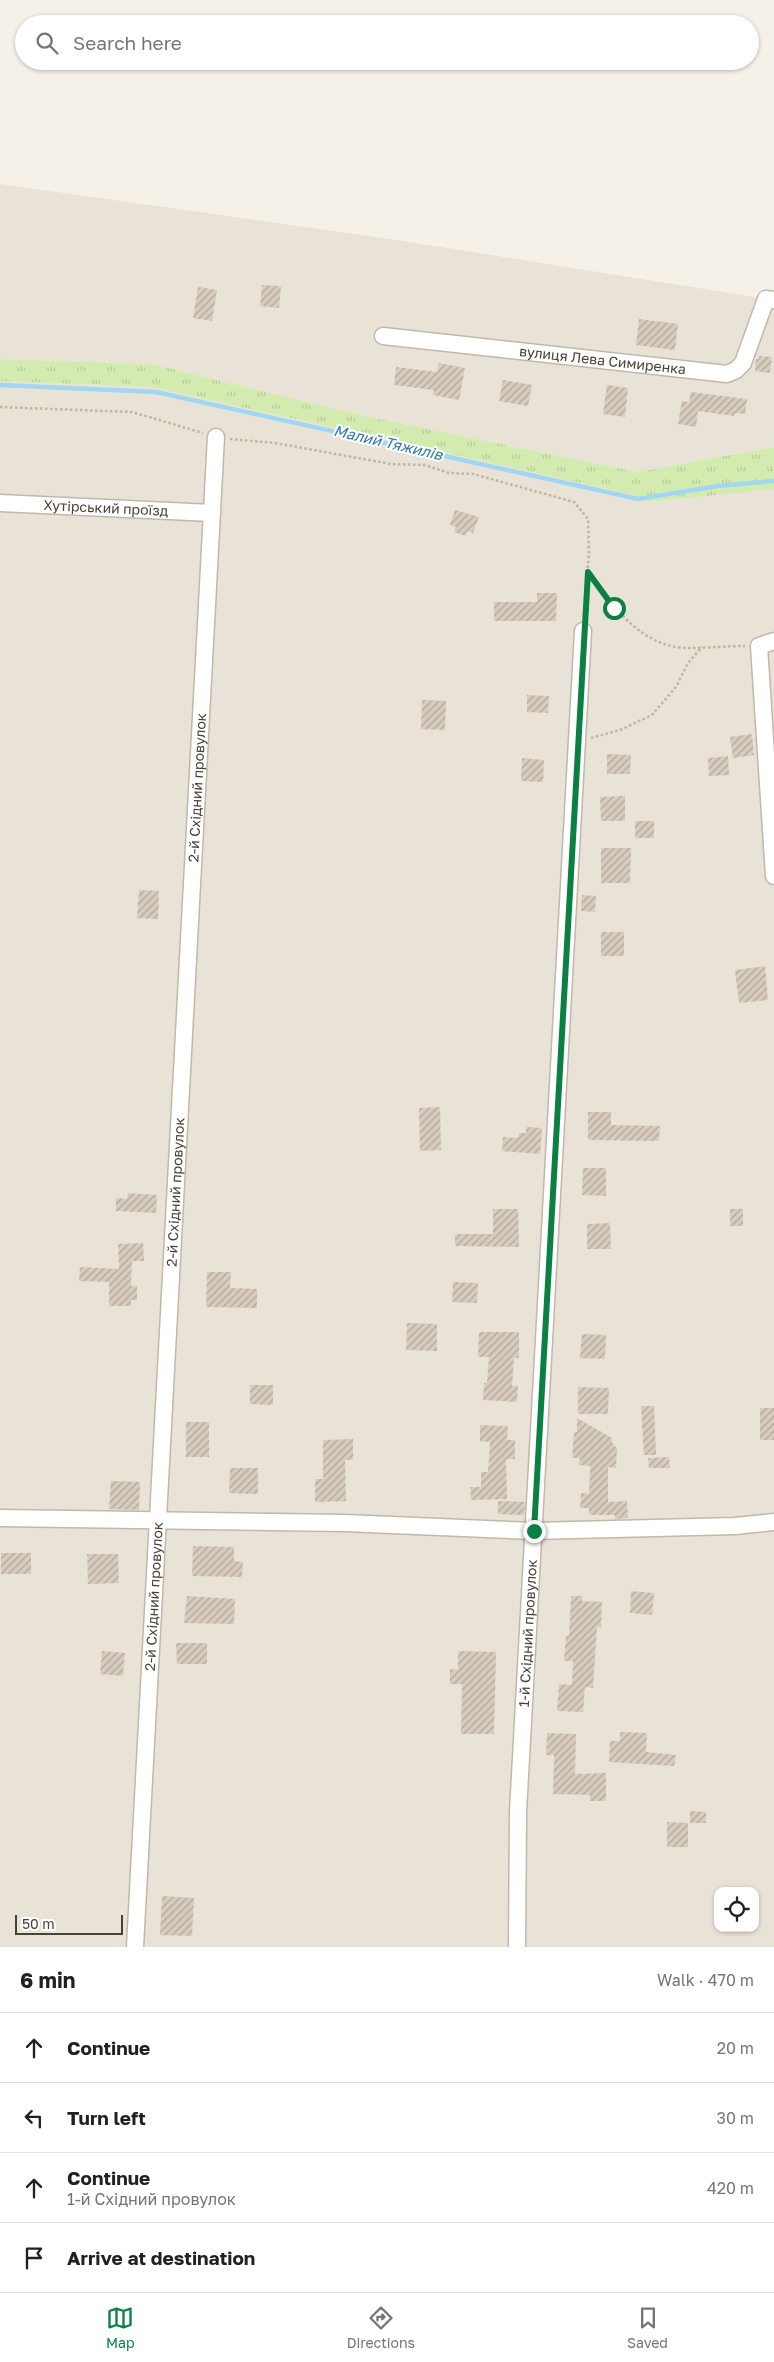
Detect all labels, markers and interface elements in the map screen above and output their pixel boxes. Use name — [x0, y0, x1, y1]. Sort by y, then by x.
search box — [15, 15, 759, 70]
icon: search — [33, 29, 61, 57]
text: Search here — [73, 31, 182, 54]
street label: вулиця Лева Симиренка — [518, 342, 687, 377]
water label: Малий Тяжилів — [332, 421, 446, 464]
street label: Хутірський проїзд — [43, 496, 169, 519]
route start — [603, 597, 626, 620]
street label: 2-й Східний провулок — [184, 713, 209, 863]
street label: 2-й Східний провулок — [163, 1117, 187, 1267]
route end — [523, 1520, 546, 1543]
street label: 2-й Східний провулок — [141, 1521, 166, 1671]
street label: 1-й Східний провулок — [515, 1559, 540, 1708]
map controls — [714, 1887, 759, 1932]
button: locate — [714, 1887, 759, 1932]
scale bar — [15, 1912, 122, 1935]
text: 50 m — [22, 1915, 55, 1932]
text: 6 min — [20, 1967, 75, 1993]
text: Walk · 470 m — [657, 1970, 754, 1990]
icon: ahead — [20, 2034, 48, 2062]
text: Continue — [67, 2036, 150, 2059]
text: 20 m — [717, 2038, 754, 2058]
icon: left — [20, 2104, 48, 2132]
text: Turn left — [67, 2106, 146, 2129]
text: 30 m — [717, 2108, 754, 2128]
text: Continue — [67, 2166, 150, 2189]
icon: ahead — [20, 2174, 48, 2202]
text: 420 m — [707, 2178, 754, 2198]
text: 1-й Східний провулок — [67, 2189, 236, 2209]
icon: arrive — [20, 2244, 48, 2272]
text: Arrive at destination — [67, 2246, 255, 2269]
tab: Map — [106, 2304, 135, 2351]
tab: Directions — [347, 2304, 415, 2351]
tab: Saved — [627, 2304, 668, 2351]

